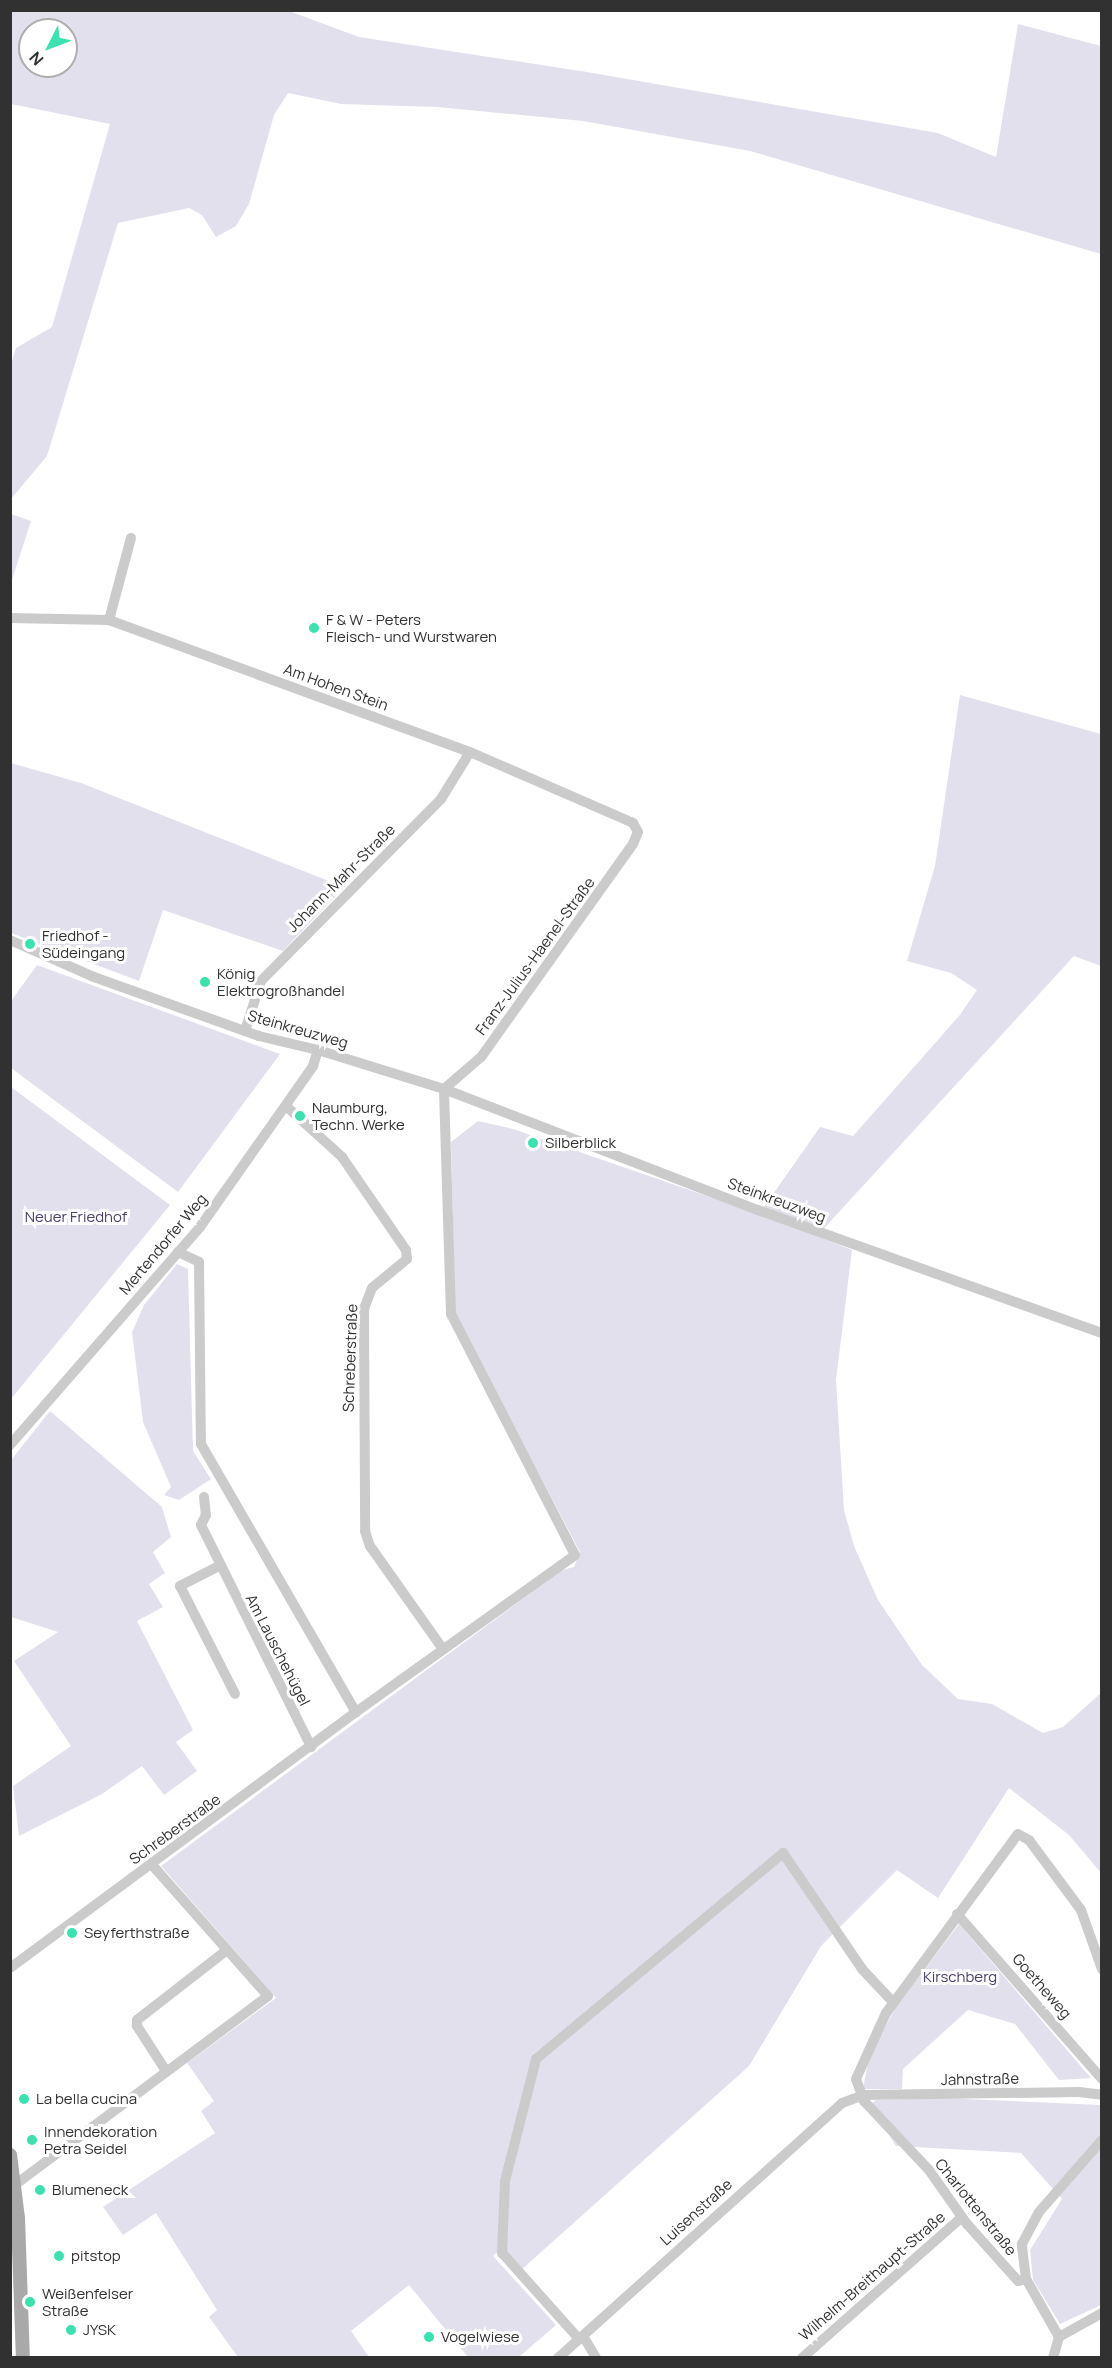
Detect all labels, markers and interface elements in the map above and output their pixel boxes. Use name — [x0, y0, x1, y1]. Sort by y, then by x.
north arrow — [18, 18, 78, 78]
text: N — [24, 47, 48, 70]
place label: F & W - Peters Fleisch- und Wurstwaren — [326, 610, 497, 645]
marker: F & W - Peters Fleisch- und Wurstwaren — [307, 621, 321, 635]
street label: Am Hohen Stein — [281, 660, 391, 714]
street label: Johann-Mahr-Straße — [283, 820, 399, 936]
street label: Franz-Julius-Haenel-Straße — [472, 874, 598, 1038]
place label: Friedhof - Südeingang — [42, 926, 125, 961]
marker: Friedhof - Südeingang — [23, 937, 37, 951]
place label: König Elektrogroßhandel — [217, 964, 345, 999]
marker: König Elektrogroßhandel — [198, 975, 212, 989]
street label: Steinkreuzweg — [246, 1006, 350, 1052]
place label: Naumburg, Techn. Werke — [312, 1098, 405, 1133]
marker: Naumburg, Techn. Werke — [293, 1109, 307, 1123]
place label: Silberblick — [545, 1134, 616, 1152]
marker: Silberblick — [526, 1136, 540, 1150]
street label: Steinkreuzweg — [725, 1174, 829, 1226]
street label: Mertendorfer Weg — [116, 1190, 210, 1298]
park label: Neuer Friedhof — [25, 1208, 127, 1226]
street label: Schreberstraße — [339, 1304, 361, 1412]
street label: Am Lauschehügel — [242, 1591, 314, 1709]
street label: Schreberstraße — [126, 1790, 224, 1868]
place label: Seyferthstraße — [84, 1924, 190, 1942]
marker: Seyferthstraße — [65, 1926, 79, 1940]
street label: Goetheweg — [1009, 1950, 1075, 2022]
park label: Kirschberg — [923, 1968, 997, 1986]
street label: Jahnstraße — [941, 2069, 1019, 2089]
place label: La bella cucina — [36, 2090, 137, 2108]
marker: La bella cucina — [17, 2092, 31, 2106]
place label: Innendekoration Petra Seidel — [44, 2122, 157, 2157]
marker: Innendekoration Petra Seidel — [25, 2133, 39, 2147]
street label: Charlottenstraße — [931, 2155, 1021, 2259]
street label: Luisenstraße — [656, 2175, 736, 2249]
place label: Blumeneck — [52, 2181, 128, 2199]
marker: Blumeneck — [33, 2183, 47, 2197]
street label: Wilhelm-Breithaupt-Straße — [795, 2208, 949, 2344]
place label: pitstop — [71, 2247, 121, 2265]
marker: pitstop — [52, 2249, 66, 2263]
place label: Weißenfelser Straße — [42, 2284, 133, 2319]
marker: Weißenfelser Straße — [23, 2295, 37, 2309]
place label: JYSK — [83, 2321, 116, 2339]
marker: JYSK — [64, 2323, 78, 2337]
place label: Vogelwiese — [441, 2328, 520, 2346]
marker: Vogelwiese — [422, 2330, 436, 2344]

